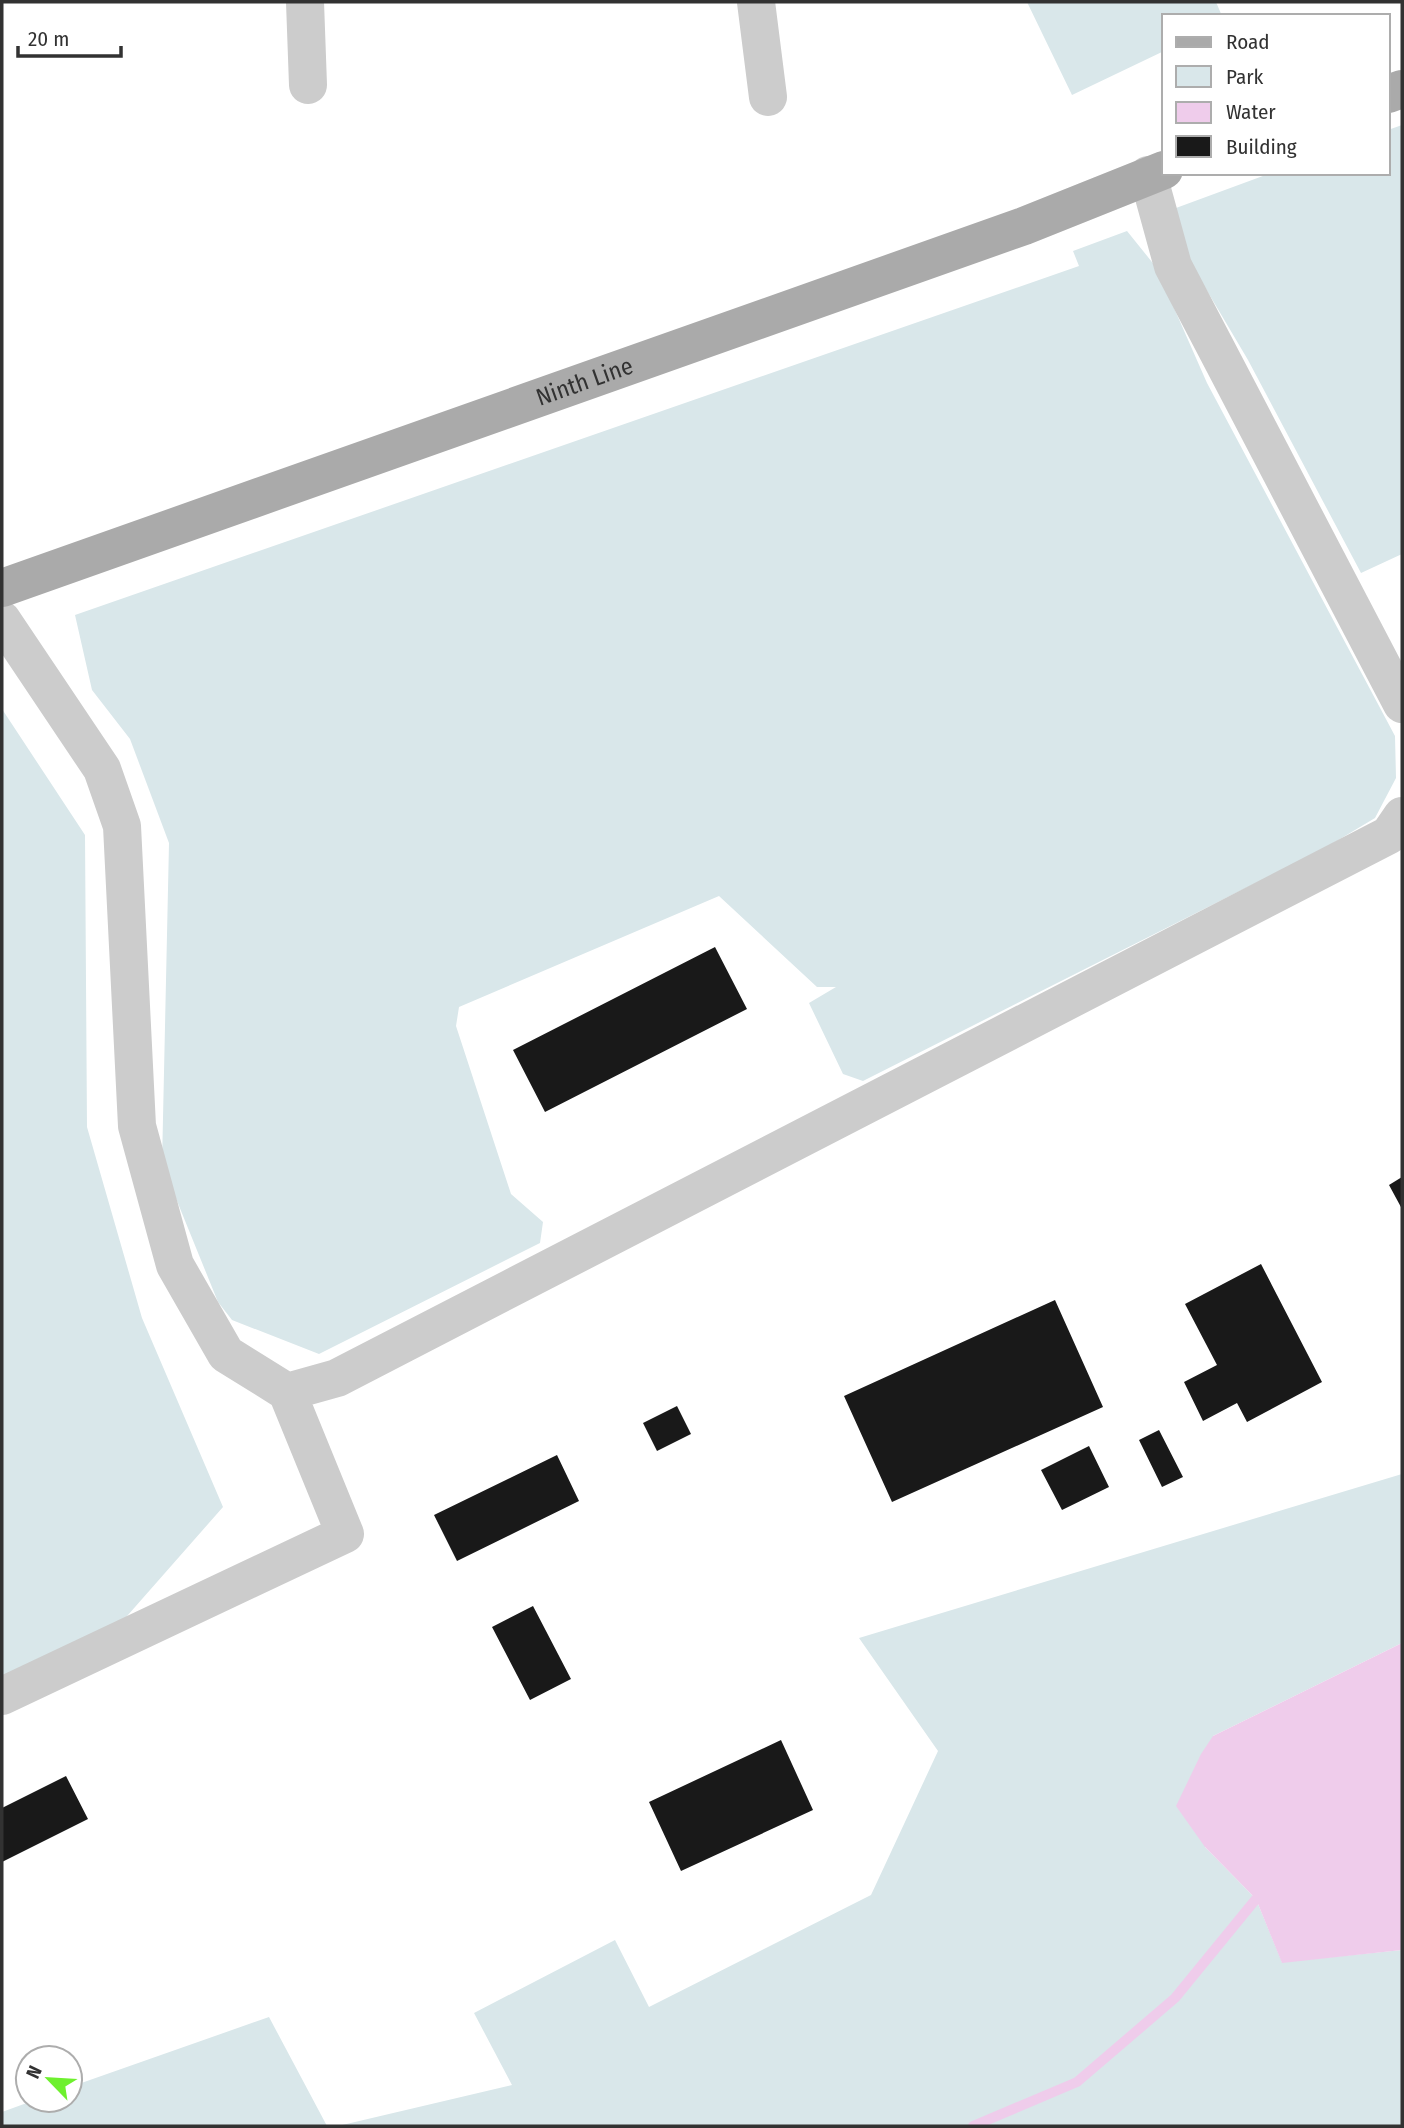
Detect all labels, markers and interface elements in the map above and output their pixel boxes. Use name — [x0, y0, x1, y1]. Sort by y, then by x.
scale bar — [18, 14, 121, 58]
legend — [1162, 14, 1390, 175]
text: 20 m — [28, 26, 69, 52]
text: Road — [1226, 29, 1270, 55]
text: Park — [1226, 64, 1264, 90]
text: Water — [1226, 99, 1276, 125]
text: Building — [1226, 134, 1297, 160]
street label: Ninth Line — [532, 352, 637, 412]
north arrow — [14, 2044, 84, 2114]
text: N — [21, 2062, 47, 2082]

